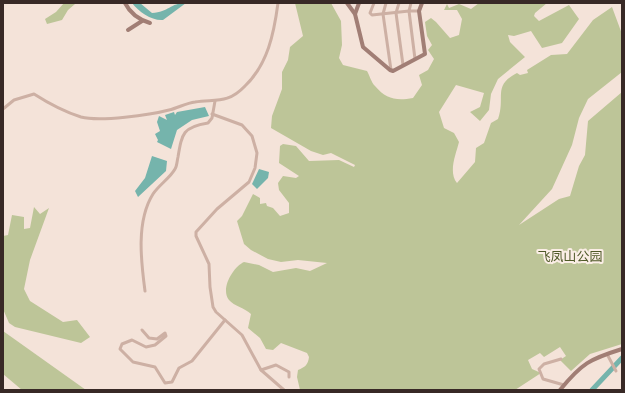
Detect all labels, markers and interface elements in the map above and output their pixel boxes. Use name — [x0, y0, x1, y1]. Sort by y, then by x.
park label: 飞凤山公园 — [537, 249, 603, 263]

